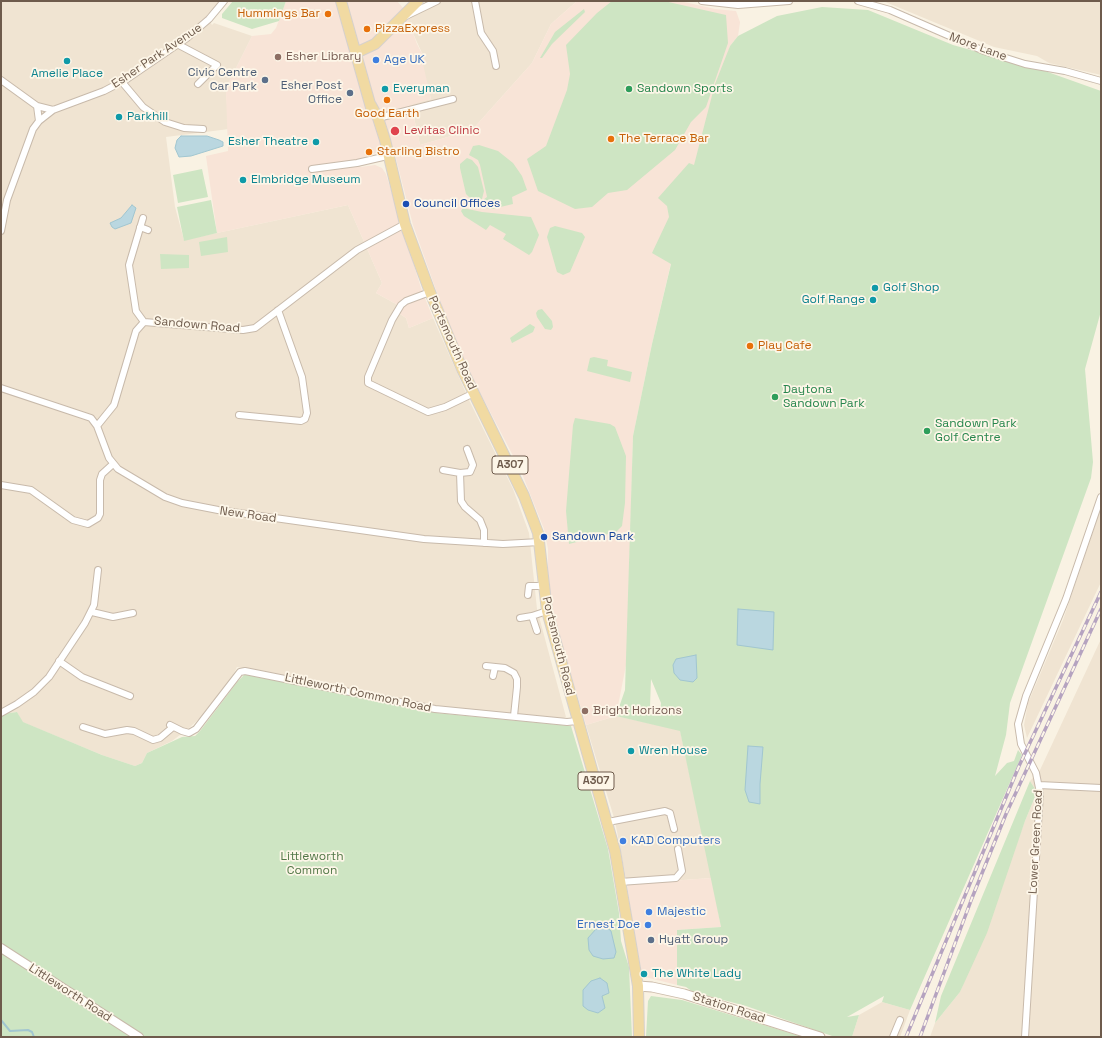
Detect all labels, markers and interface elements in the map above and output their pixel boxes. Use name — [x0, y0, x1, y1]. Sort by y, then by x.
place label: Hummings Bar — [237, 7, 320, 21]
marker: Hummings Bar — [323, 9, 333, 19]
street label: Esher Park Avenue — [109, 21, 205, 91]
place label: PizzaExpress — [375, 22, 450, 36]
marker: PizzaExpress — [362, 24, 372, 34]
street label: More Lane — [947, 30, 1009, 64]
place label: Esher Library — [286, 50, 361, 64]
marker: Esher Library — [273, 52, 283, 62]
place label: Age UK — [384, 53, 425, 67]
marker: Age UK — [371, 55, 381, 65]
marker: Amelie Place — [62, 56, 72, 66]
place label: Civic Centre Car Park — [188, 66, 257, 94]
place label: Amelie Place — [31, 67, 103, 81]
marker: Civic Centre Car Park — [260, 75, 270, 85]
place label: Esher Post Office — [281, 79, 342, 107]
place label: Everyman — [393, 82, 450, 96]
place label: Sandown Sports — [637, 82, 733, 96]
marker: Everyman — [380, 84, 390, 94]
marker: Sandown Sports — [624, 84, 634, 94]
marker: Esher Post Office — [345, 88, 355, 98]
marker: Good Earth — [382, 95, 392, 105]
place label: Good Earth — [355, 107, 419, 121]
place label: Parkhill — [127, 110, 168, 124]
marker: Parkhill — [114, 112, 124, 122]
place label: Levitas Clinic — [404, 124, 480, 138]
marker: Levitas Clinic — [389, 125, 401, 137]
place label: The Terrace Bar — [619, 132, 709, 146]
marker: The Terrace Bar — [606, 134, 616, 144]
place label: Esher Theatre — [228, 135, 308, 149]
marker: Esher Theatre — [311, 137, 321, 147]
place label: Starling Bistro — [377, 145, 460, 159]
marker: Starling Bistro — [364, 147, 374, 157]
place label: Elmbridge Museum — [251, 173, 361, 187]
marker: Elmbridge Museum — [238, 175, 248, 185]
place label: Council Offices — [414, 197, 500, 211]
marker: Council Offices — [401, 199, 411, 209]
place label: Golf Shop — [883, 281, 940, 295]
marker: Golf Shop — [870, 283, 880, 293]
place label: Golf Range — [802, 293, 865, 307]
street label: Portsmouth Road — [425, 294, 479, 392]
marker: Golf Range — [868, 295, 878, 305]
street label: Sandown Road — [153, 314, 241, 336]
place label: Play Cafe — [758, 339, 812, 353]
marker: Play Cafe — [745, 341, 755, 351]
place label: Daytona Sandown Park — [783, 383, 865, 411]
marker: Daytona Sandown Park — [770, 392, 780, 402]
place label: Sandown Park Golf Centre — [935, 417, 1017, 445]
marker: Sandown Park Golf Centre — [922, 426, 932, 436]
road number: A307 — [492, 456, 528, 474]
street label: New Road — [219, 504, 277, 526]
place label: Sandown Park — [552, 530, 634, 544]
marker: Sandown Park — [539, 532, 549, 542]
street label: Portsmouth Road — [539, 595, 577, 697]
street label: Littleworth Common Road — [284, 670, 432, 716]
place label: Bright Horizons — [593, 704, 682, 718]
marker: Bright Horizons — [580, 706, 590, 716]
place label: Wren House — [639, 744, 707, 758]
marker: Wren House — [626, 746, 636, 756]
road number: A307 — [578, 772, 614, 790]
street label: Lower Green Road — [1026, 790, 1046, 894]
place label: KAD Computers — [631, 834, 721, 848]
marker: KAD Computers — [618, 836, 628, 846]
park label: Littleworth Common — [280, 850, 344, 878]
place label: Majestic — [657, 905, 706, 919]
marker: Majestic — [644, 907, 654, 917]
place label: Ernest Doe — [577, 918, 640, 932]
marker: Ernest Doe — [643, 920, 653, 930]
place label: Hyatt Group — [659, 933, 728, 947]
marker: Hyatt Group — [646, 935, 656, 945]
street label: Littleworth Road — [26, 961, 114, 1025]
place label: The White Lady — [652, 967, 741, 981]
marker: The White Lady — [639, 969, 649, 979]
street label: Station Road — [691, 990, 767, 1026]

